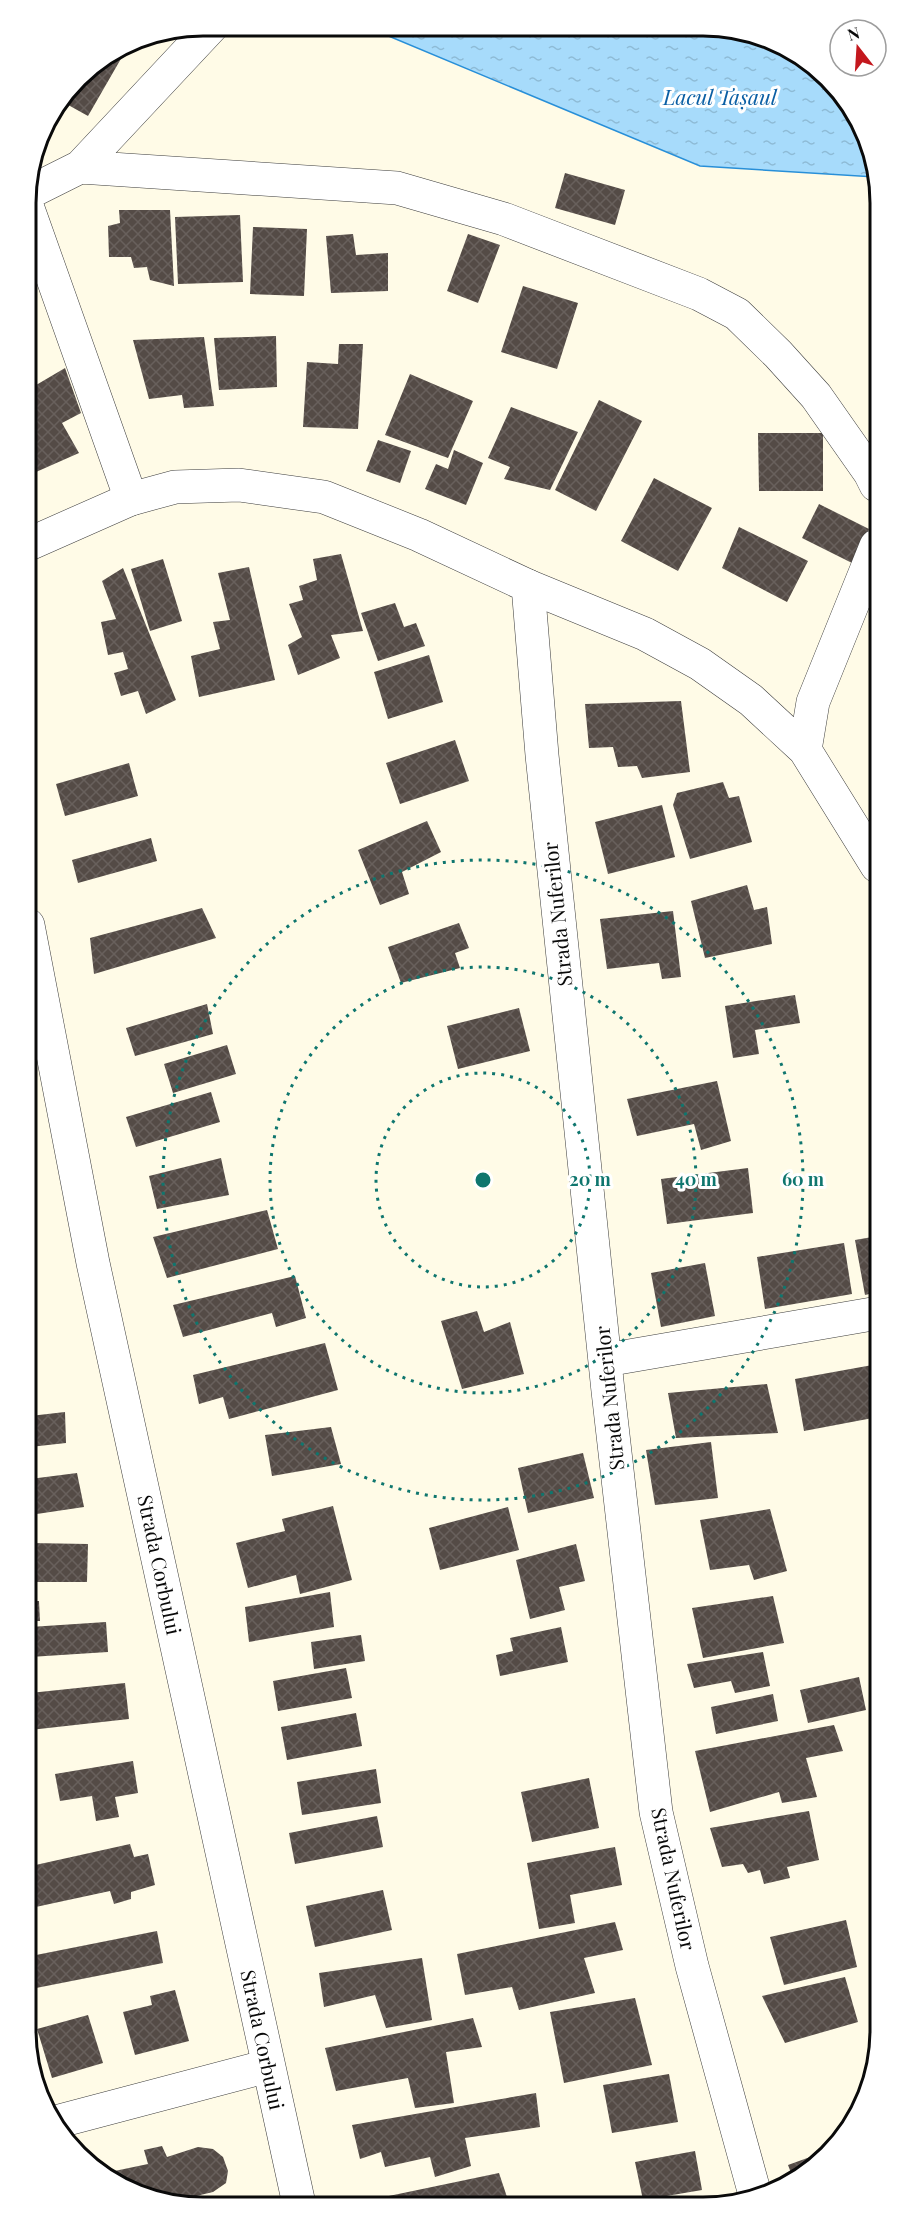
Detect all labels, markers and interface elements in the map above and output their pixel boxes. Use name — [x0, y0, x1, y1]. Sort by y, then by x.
north arrow — [828, 18, 888, 78]
text: N — [845, 21, 862, 45]
water label: Lacul Tașaul — [662, 82, 778, 111]
street label: Strada Nuferilor — [535, 841, 578, 988]
text: 20 m — [569, 1167, 611, 1191]
text: 40 m — [675, 1167, 718, 1191]
text: 60 m — [782, 1167, 825, 1191]
centre of rings — [473, 1170, 493, 1190]
street label: Strada Nuferilor — [587, 1325, 630, 1472]
street label: Strada Corbului — [132, 1492, 188, 1637]
street label: Strada Nuferilor — [646, 1805, 703, 1953]
street label: Strada Corbului — [235, 1967, 291, 2112]

